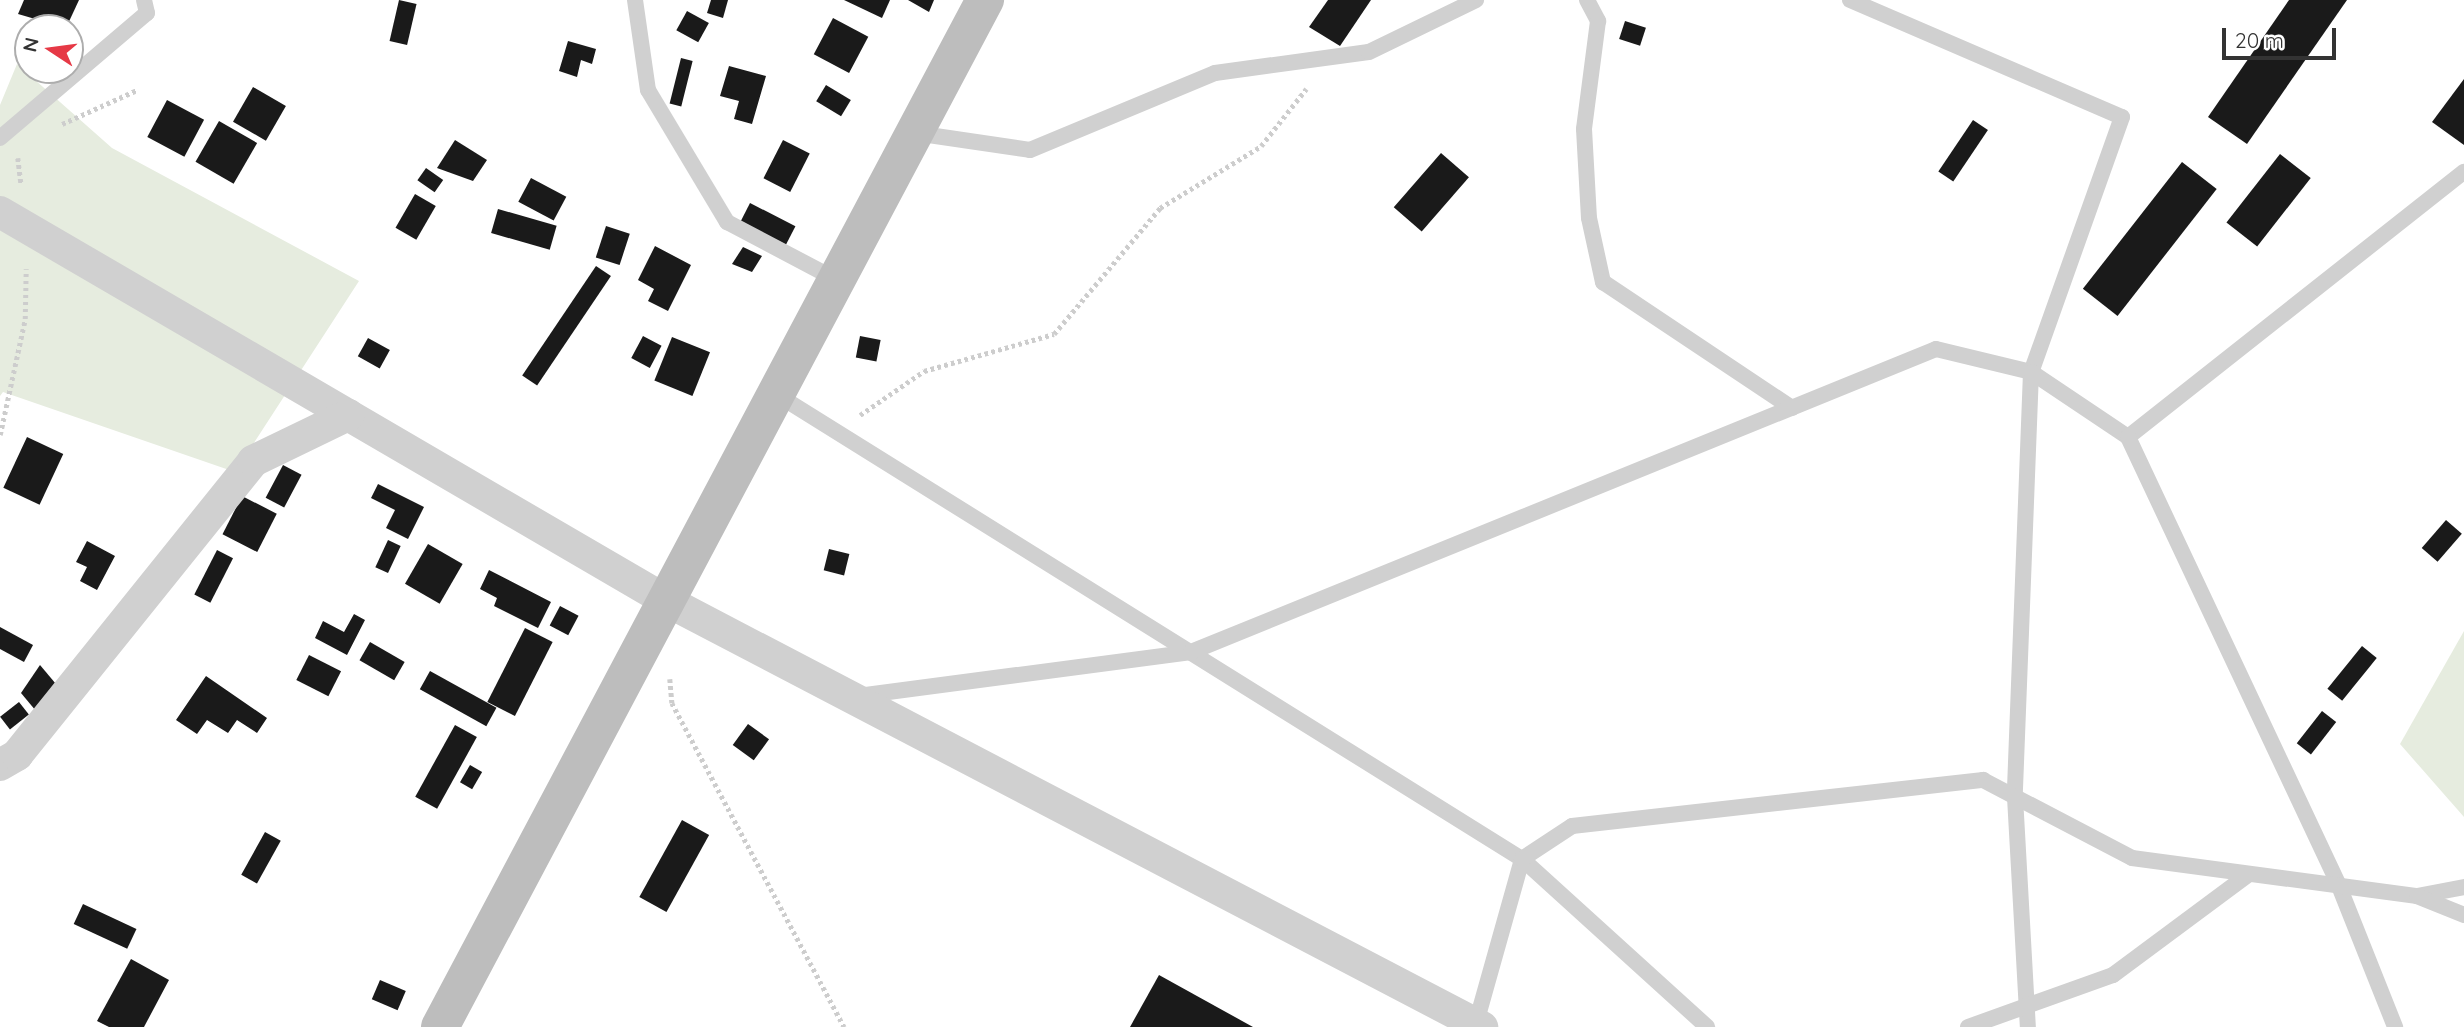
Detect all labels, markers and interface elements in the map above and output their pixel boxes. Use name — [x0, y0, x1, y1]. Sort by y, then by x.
north arrow — [14, 14, 84, 84]
scale bar — [2226, 14, 2340, 58]
text: 20 m — [2235, 27, 2284, 53]
text: N — [17, 35, 44, 54]

